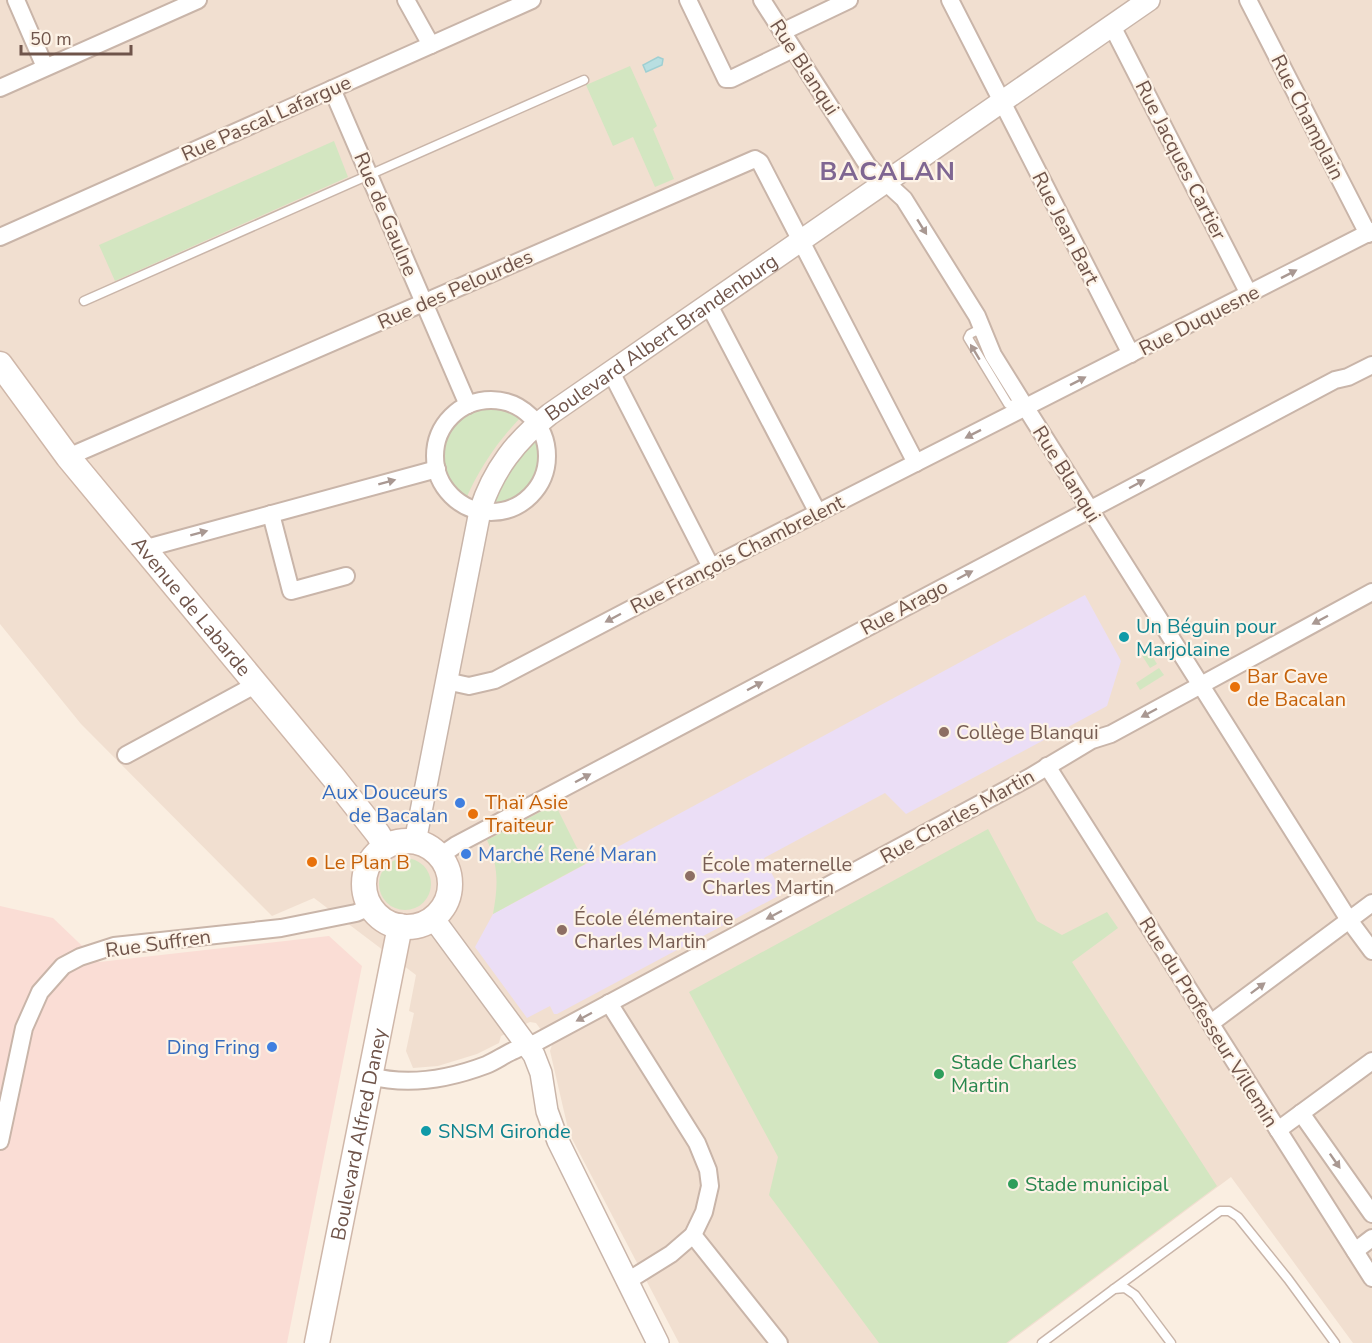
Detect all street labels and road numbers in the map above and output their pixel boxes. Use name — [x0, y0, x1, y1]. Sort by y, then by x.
street label: Rue Blanqui — [763, 14, 846, 120]
street label: Rue Champlain — [1264, 50, 1351, 184]
street label: Rue Pascal Lafargue — [177, 69, 355, 168]
street label: Rue Jacques Cartier — [1129, 76, 1232, 245]
street label: Rue de Gaulne — [347, 148, 424, 280]
street label: Rue Jean Bart — [1026, 167, 1106, 290]
street label: Rue des Pelourdes — [373, 243, 537, 336]
street label: Boulevard Albert Brandenburg — [540, 248, 783, 428]
street label: Rue Duquesne — [1134, 279, 1264, 362]
street label: Rue Blanqui — [1026, 421, 1107, 528]
street label: Rue François Chambrelent — [626, 488, 850, 620]
street label: Avenue de Labarde — [125, 531, 257, 682]
street label: Rue Arago — [856, 573, 953, 642]
street label: Rue Charles Martin — [875, 763, 1039, 870]
street label: Rue du Professeur Villemin — [1133, 912, 1284, 1133]
street label: Rue Suffren — [104, 923, 212, 964]
street label: Boulevard Alfred Daney — [325, 1025, 394, 1243]

